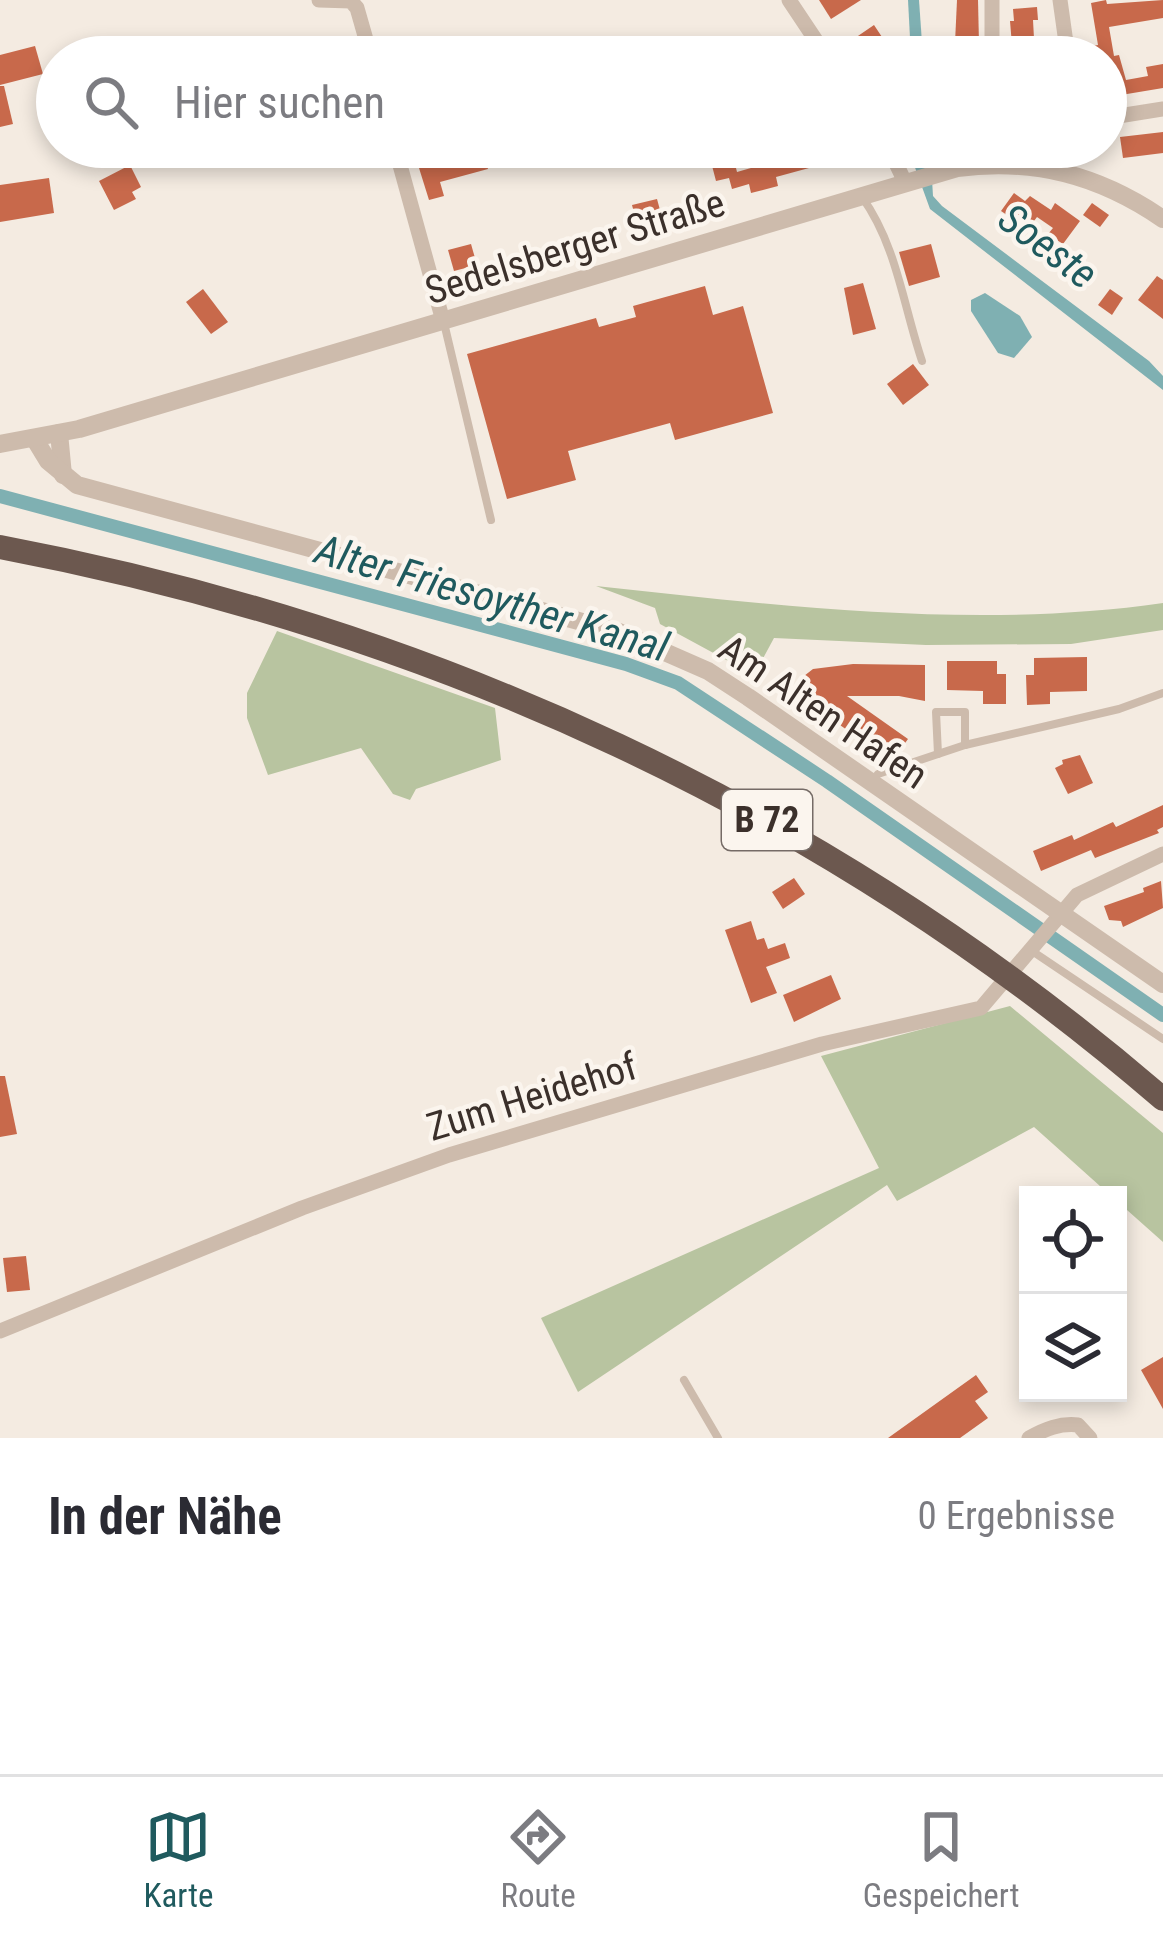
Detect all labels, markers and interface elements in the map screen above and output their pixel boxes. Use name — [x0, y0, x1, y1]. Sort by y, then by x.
search box — [36, 36, 1127, 168]
icon: search — [78, 69, 144, 135]
text: Hier suchen — [174, 76, 385, 129]
street label: Sedelsberger Straße — [420, 180, 730, 314]
water label: Soeste — [989, 193, 1107, 299]
water label: Alter Friesoyther Kanal — [308, 524, 675, 672]
street label: Am Alten Hafen — [710, 625, 936, 799]
road number: B 72 — [722, 790, 812, 850]
street label: Zum Heidehof — [422, 1043, 642, 1151]
map controls — [1019, 1186, 1127, 1402]
button: locate — [1019, 1186, 1127, 1294]
button: layers — [1019, 1294, 1127, 1402]
text: In der Nähe — [48, 1487, 282, 1546]
text: 0 Ergebnisse — [917, 1493, 1115, 1539]
tab: Karte — [144, 1804, 213, 1915]
tab: Route — [501, 1804, 576, 1915]
tab: Gespeichert — [863, 1804, 1019, 1915]

